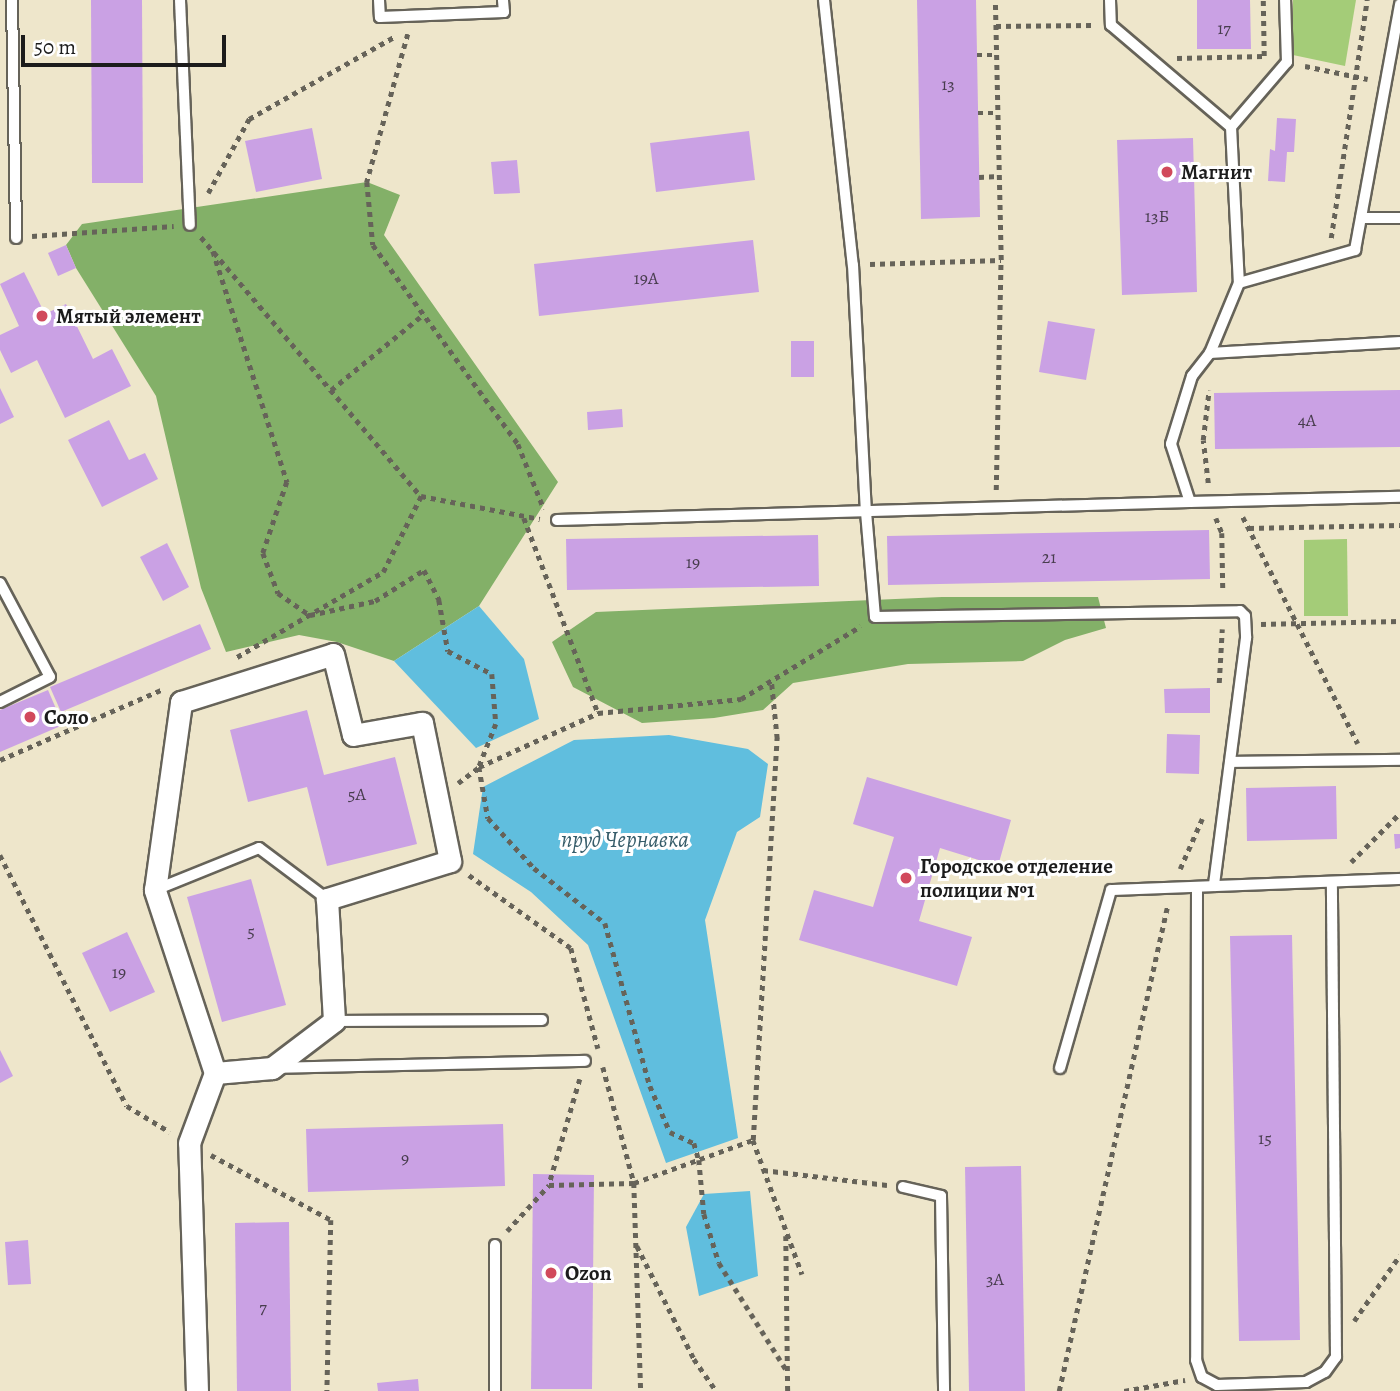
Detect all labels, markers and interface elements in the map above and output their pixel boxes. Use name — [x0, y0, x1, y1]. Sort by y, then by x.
house number: 17 — [1217, 17, 1231, 39]
scale bar — [24, 21, 229, 65]
text: 50 m — [34, 33, 76, 61]
house number: 13 — [941, 73, 955, 95]
place label: Магнит — [1181, 159, 1252, 185]
marker: Магнит — [1159, 164, 1175, 180]
house number: 13Б — [1145, 205, 1169, 227]
house number: 19А — [634, 267, 658, 289]
place label: Мятый элемент — [56, 303, 201, 329]
marker: Мятый элемент — [34, 308, 50, 324]
house number: 4А — [1298, 409, 1316, 431]
house number: 21 — [1042, 546, 1056, 568]
house number: 19 — [686, 551, 700, 573]
place label: Соло — [44, 704, 89, 730]
marker: Соло — [22, 709, 38, 725]
house number: 5А — [348, 783, 366, 805]
water label: пруд Чернавка — [561, 826, 689, 854]
place label: Городское отделение полиции №1 — [920, 853, 1113, 903]
marker: Городское отделение полиции №1 — [898, 870, 914, 886]
house number: 5 — [247, 920, 255, 942]
house number: 19 — [112, 961, 126, 983]
house number: 15 — [1258, 1127, 1272, 1149]
house number: 9 — [401, 1147, 409, 1169]
place label: Ozon — [565, 1260, 611, 1286]
marker: Ozon — [543, 1265, 559, 1281]
house number: 3А — [986, 1268, 1004, 1290]
house number: 7 — [259, 1296, 267, 1318]

